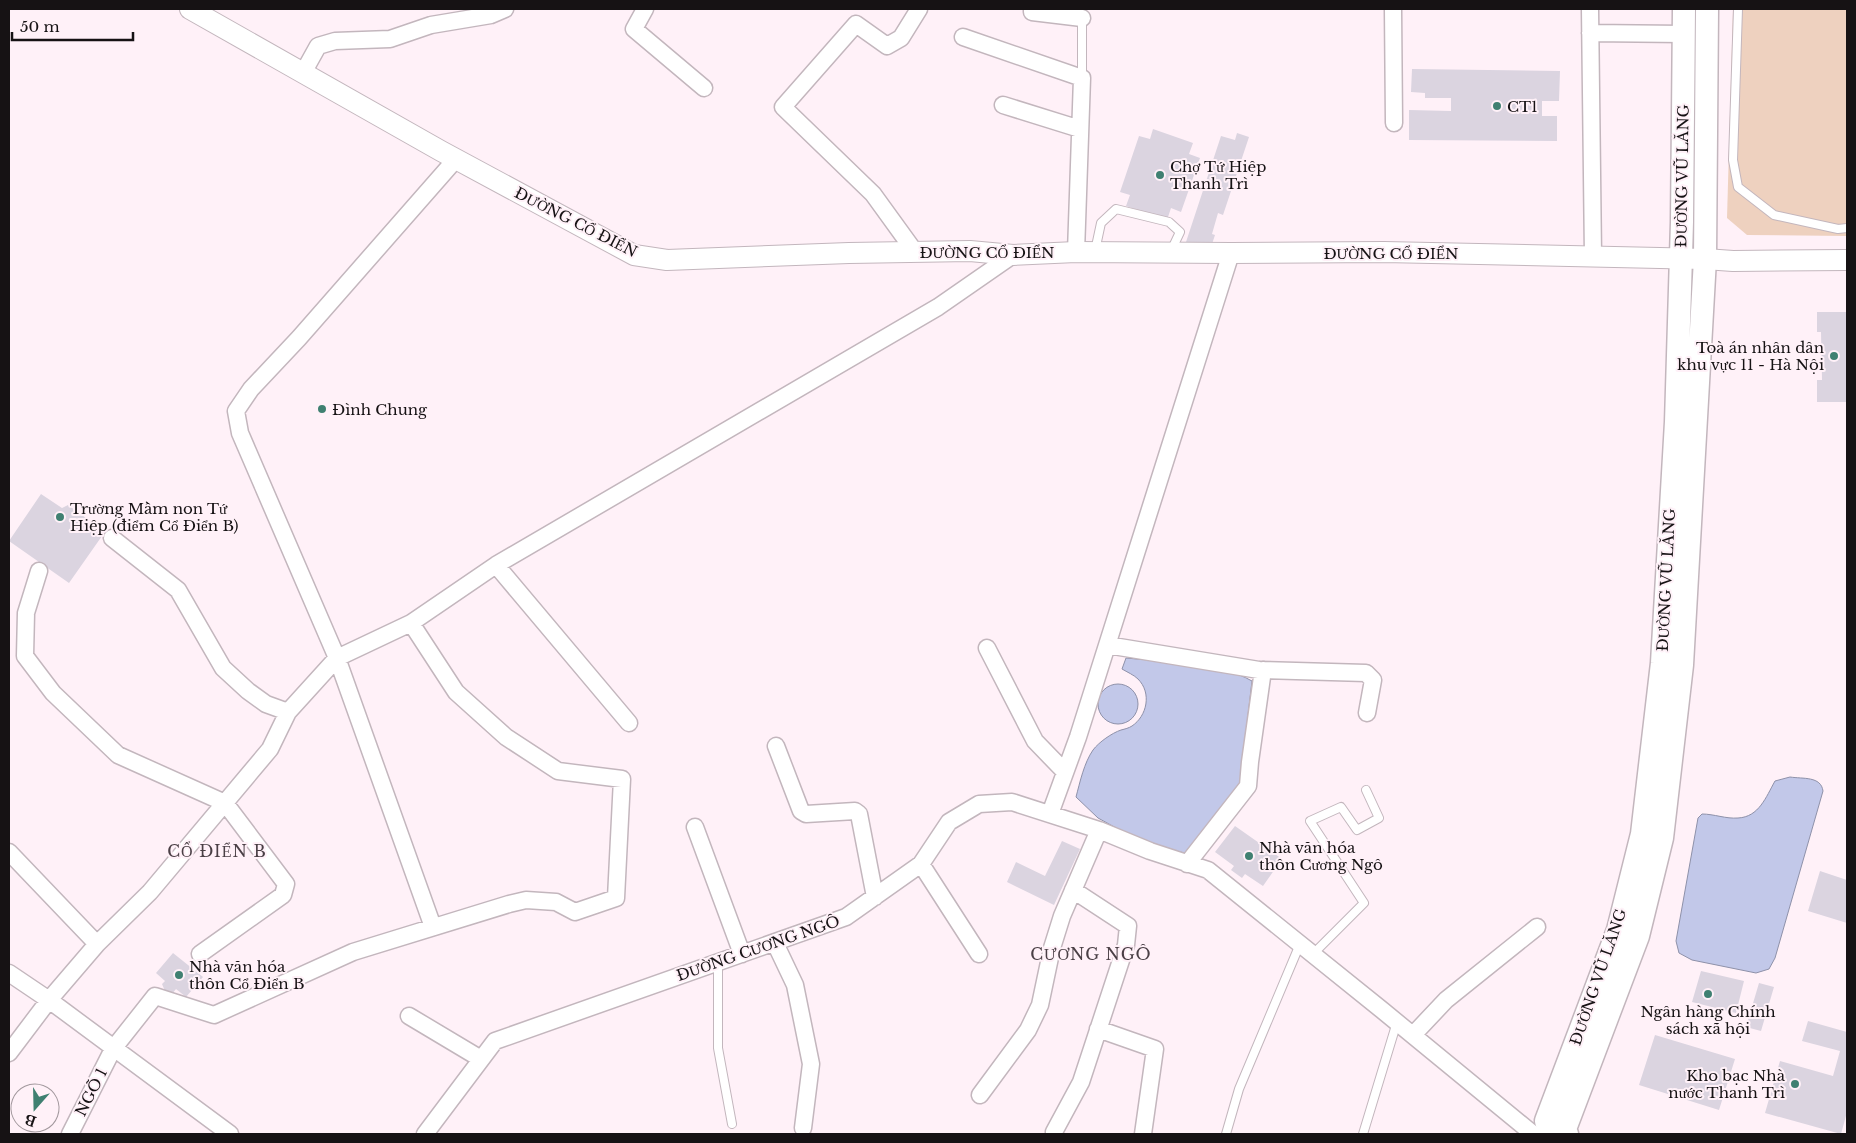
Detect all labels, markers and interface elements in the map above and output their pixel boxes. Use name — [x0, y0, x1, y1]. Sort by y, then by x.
scale bar — [12, 10, 134, 42]
text: 50 m — [20, 17, 60, 36]
place label: CT1 — [1507, 97, 1538, 116]
marker: CT1 — [1491, 100, 1503, 112]
street label: ĐƯỜNG VŨ LĂNG — [1671, 104, 1693, 248]
place label: Chợ Tứ Hiệp Thanh Trì — [1170, 157, 1266, 193]
marker: Chợ Tứ Hiệp Thanh Trì — [1154, 169, 1166, 181]
street label: ĐƯỜNG CỔ ĐIỂN — [511, 183, 641, 261]
street label: ĐƯỜNG CỔ ĐIỂN — [919, 243, 1055, 262]
street label: ĐƯỜNG CỔ ĐIỂN — [1323, 244, 1459, 263]
place label: Toà án nhân dân khu vực 11 - Hà Nội — [1677, 338, 1824, 374]
marker: Toà án nhân dân khu vực 11 - Hà Nội — [1828, 350, 1840, 362]
place label: Đình Chung — [332, 400, 428, 419]
marker: Đình Chung — [316, 403, 328, 415]
place label: Trường Mầm non Tứ Hiệp (điểm Cổ Điển B) — [70, 499, 239, 535]
street label: ĐƯỜNG VŨ LĂNG — [1653, 508, 1679, 652]
marker: Trường Mầm non Tứ Hiệp (điểm Cổ Điển B) — [54, 511, 66, 523]
place label: Nhà văn hóa thôn Cương Ngô — [1259, 838, 1383, 874]
district label: CỔ ĐIỂN B — [167, 841, 267, 861]
marker: Nhà văn hóa thôn Cương Ngô — [1243, 850, 1255, 862]
street label: ĐƯỜNG VŨ LĂNG — [1566, 906, 1630, 1048]
street label: ĐƯỜNG CƯƠNG NGÔ — [674, 911, 842, 985]
district label: CƯƠNG NGÔ — [1030, 944, 1152, 964]
place label: Nhà văn hóa thôn Cổ Điển B — [189, 957, 304, 993]
marker: Nhà văn hóa thôn Cổ Điển B — [173, 969, 185, 981]
marker: Ngân hàng Chính sách xã hội — [1702, 988, 1714, 1000]
place label: Ngân hàng Chính sách xã hội — [1640, 1002, 1776, 1038]
street label: NGÕ 1 — [71, 1065, 111, 1119]
place label: Kho bạc Nhà nước Thanh Trì — [1668, 1066, 1786, 1102]
marker: Kho bạc Nhà nước Thanh Trì — [1789, 1078, 1801, 1090]
north arrow — [10, 1083, 60, 1133]
text: B — [22, 1110, 39, 1131]

